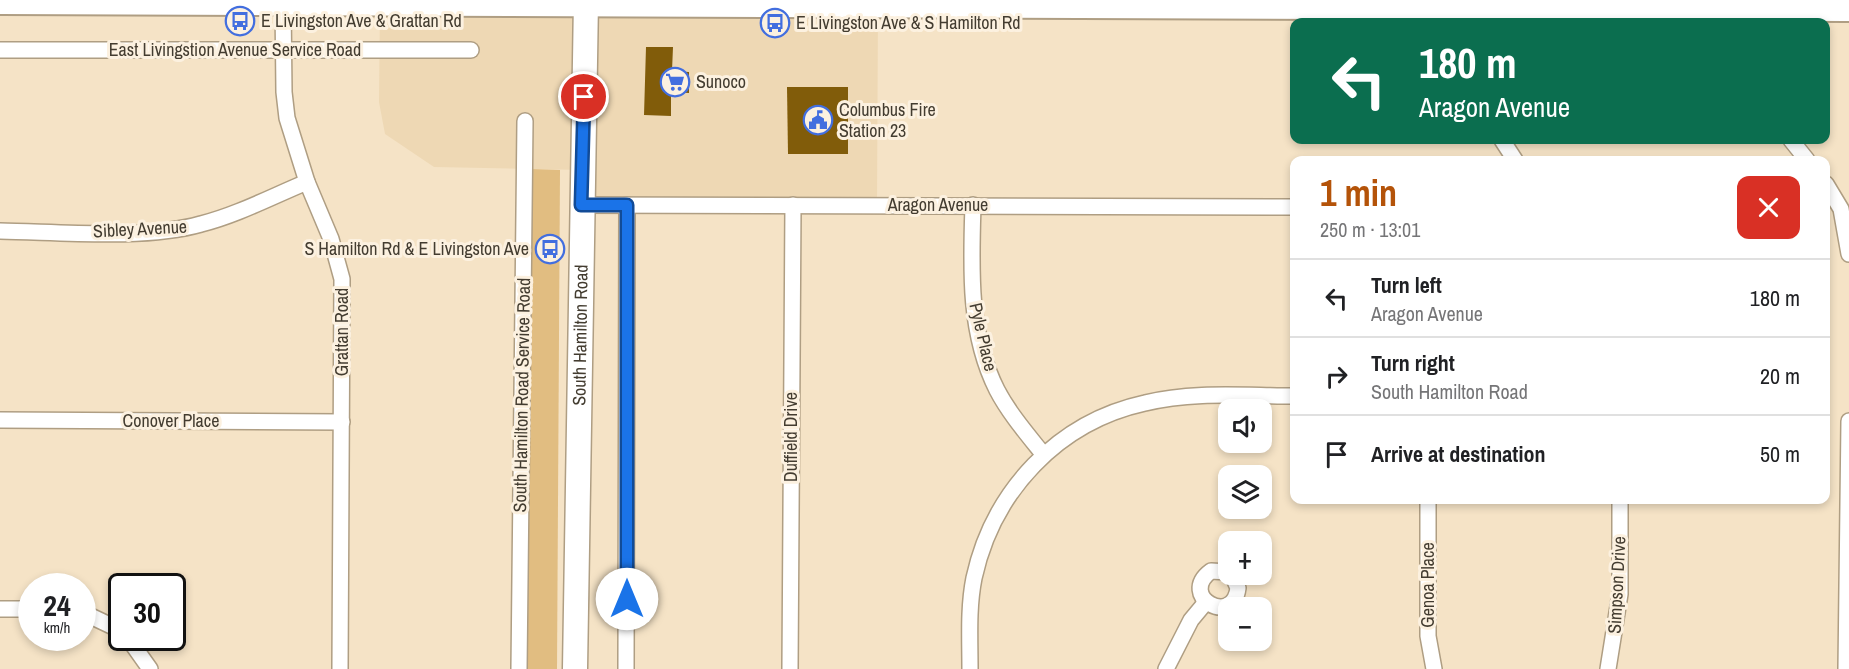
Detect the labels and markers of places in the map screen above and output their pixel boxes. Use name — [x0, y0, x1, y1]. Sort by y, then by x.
bus stop icon: E Livingston Ave & Grattan Rd — [224, 5, 256, 37]
bus stop icon: E Livingston Ave & S Hamilton Rd — [759, 7, 791, 39]
place label: E Livingston Ave & Grattan Rd — [261, 8, 462, 33]
place label: E Livingston Ave & S Hamilton Rd — [796, 10, 1021, 35]
supermarket icon: Sunoco — [659, 66, 691, 98]
place label: Sunoco — [696, 69, 746, 94]
pin — [558, 71, 609, 122]
place label: Columbus Fire Station 23 — [839, 97, 936, 143]
public building icon: Columbus Fire Station 23 — [802, 104, 834, 136]
bus stop icon: S Hamilton Rd & E Livingston Ave — [534, 233, 566, 265]
place label: S Hamilton Rd & E Livingston Ave — [304, 236, 529, 261]

